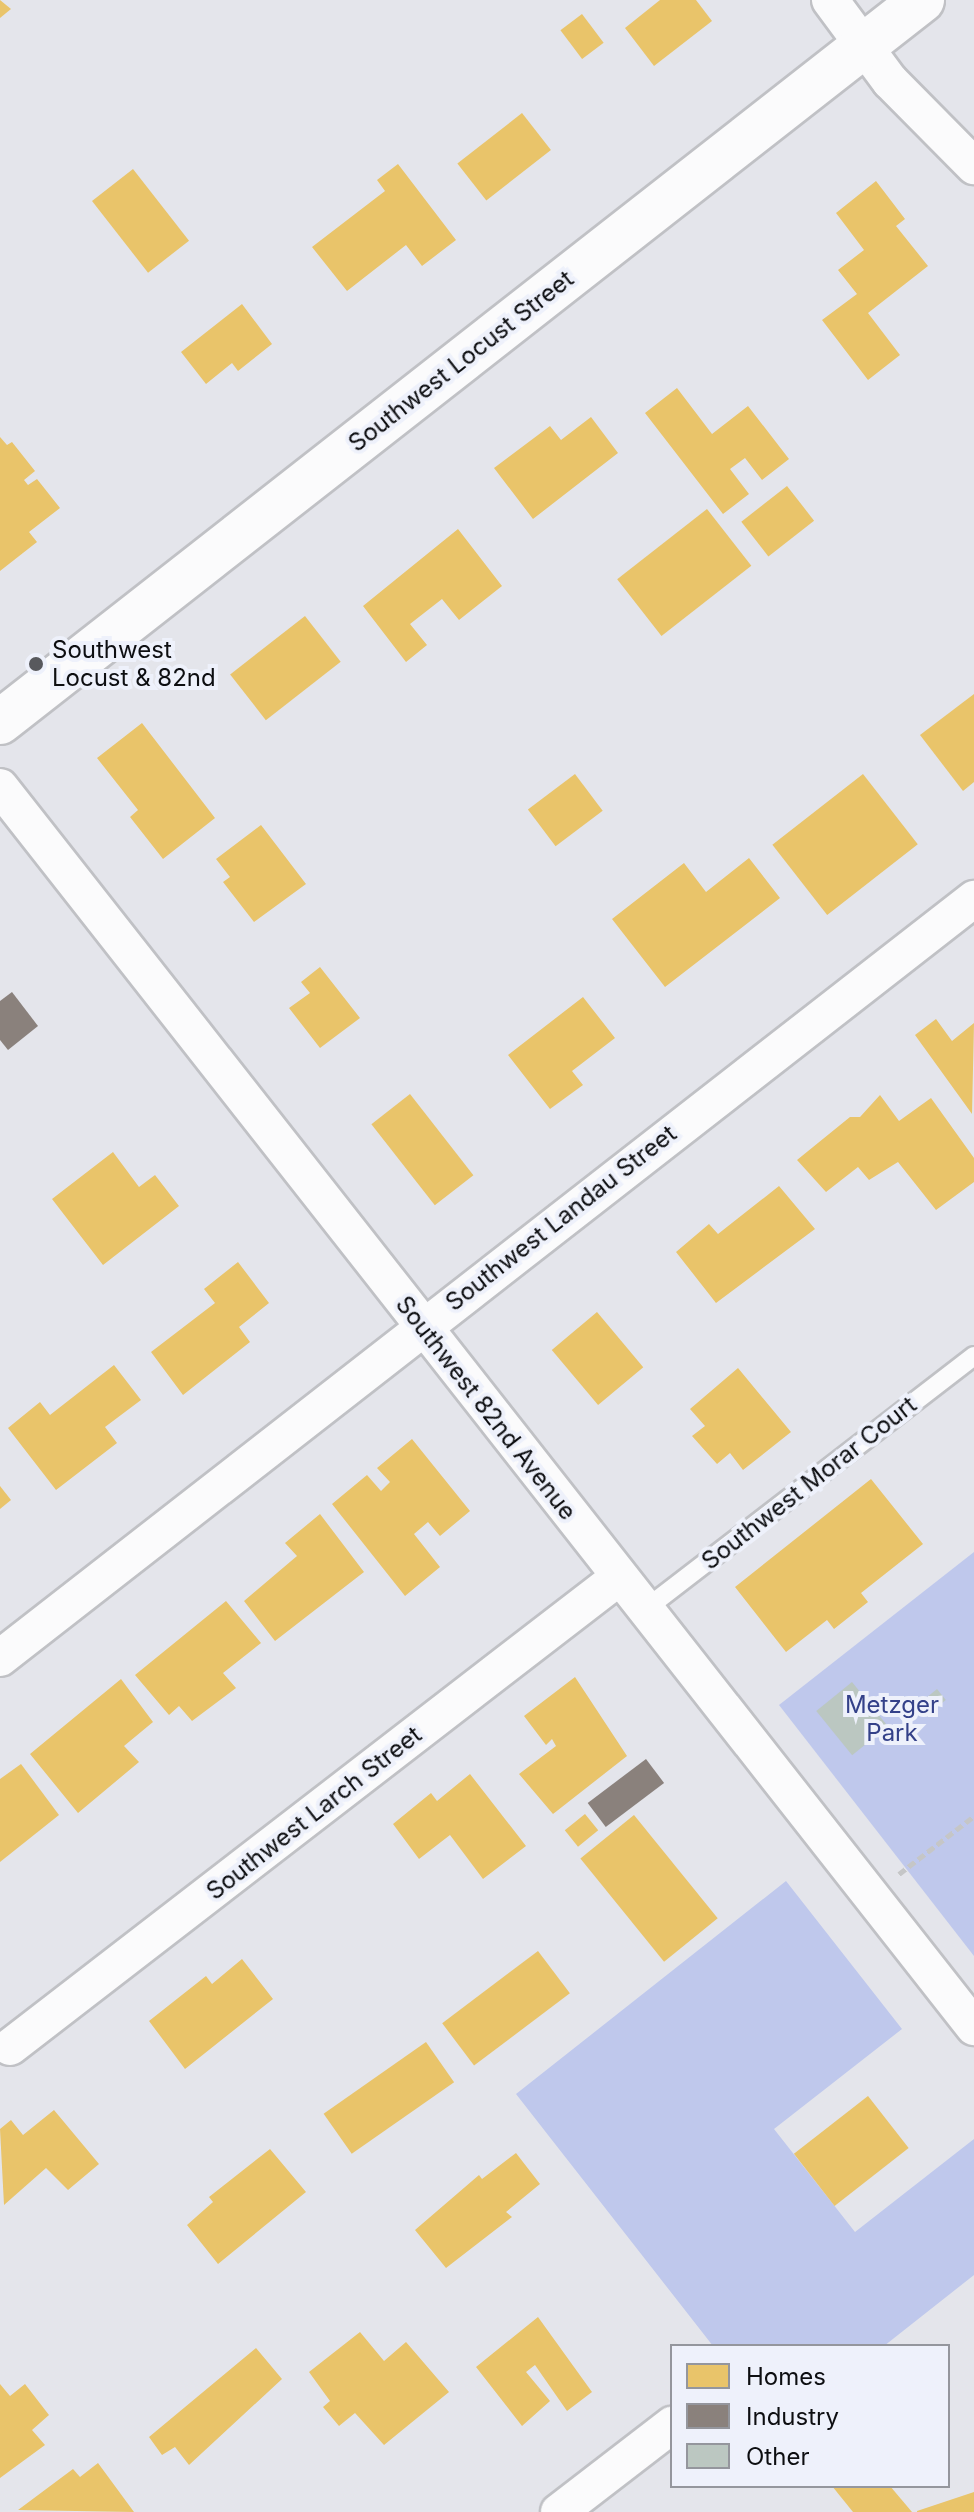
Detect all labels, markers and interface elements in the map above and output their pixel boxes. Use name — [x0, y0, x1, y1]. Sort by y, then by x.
street label: Southwest Locust Street — [343, 264, 579, 458]
place label: Southwest Locust & 82nd — [52, 636, 216, 692]
marker: Southwest Locust & 82nd — [27, 655, 45, 673]
street label: Southwest Landau Street — [440, 1119, 682, 1317]
street label: Southwest 82nd Avenue — [390, 1290, 582, 1526]
street label: Southwest Morar Court — [696, 1390, 922, 1576]
park label: Metzger Park — [845, 1691, 939, 1747]
street label: Southwest Larch Street — [201, 1720, 427, 1906]
legend — [670, 2344, 950, 2488]
text: Homes — [746, 2362, 826, 2391]
text: Industry — [746, 2402, 839, 2431]
text: Other — [746, 2442, 809, 2471]

